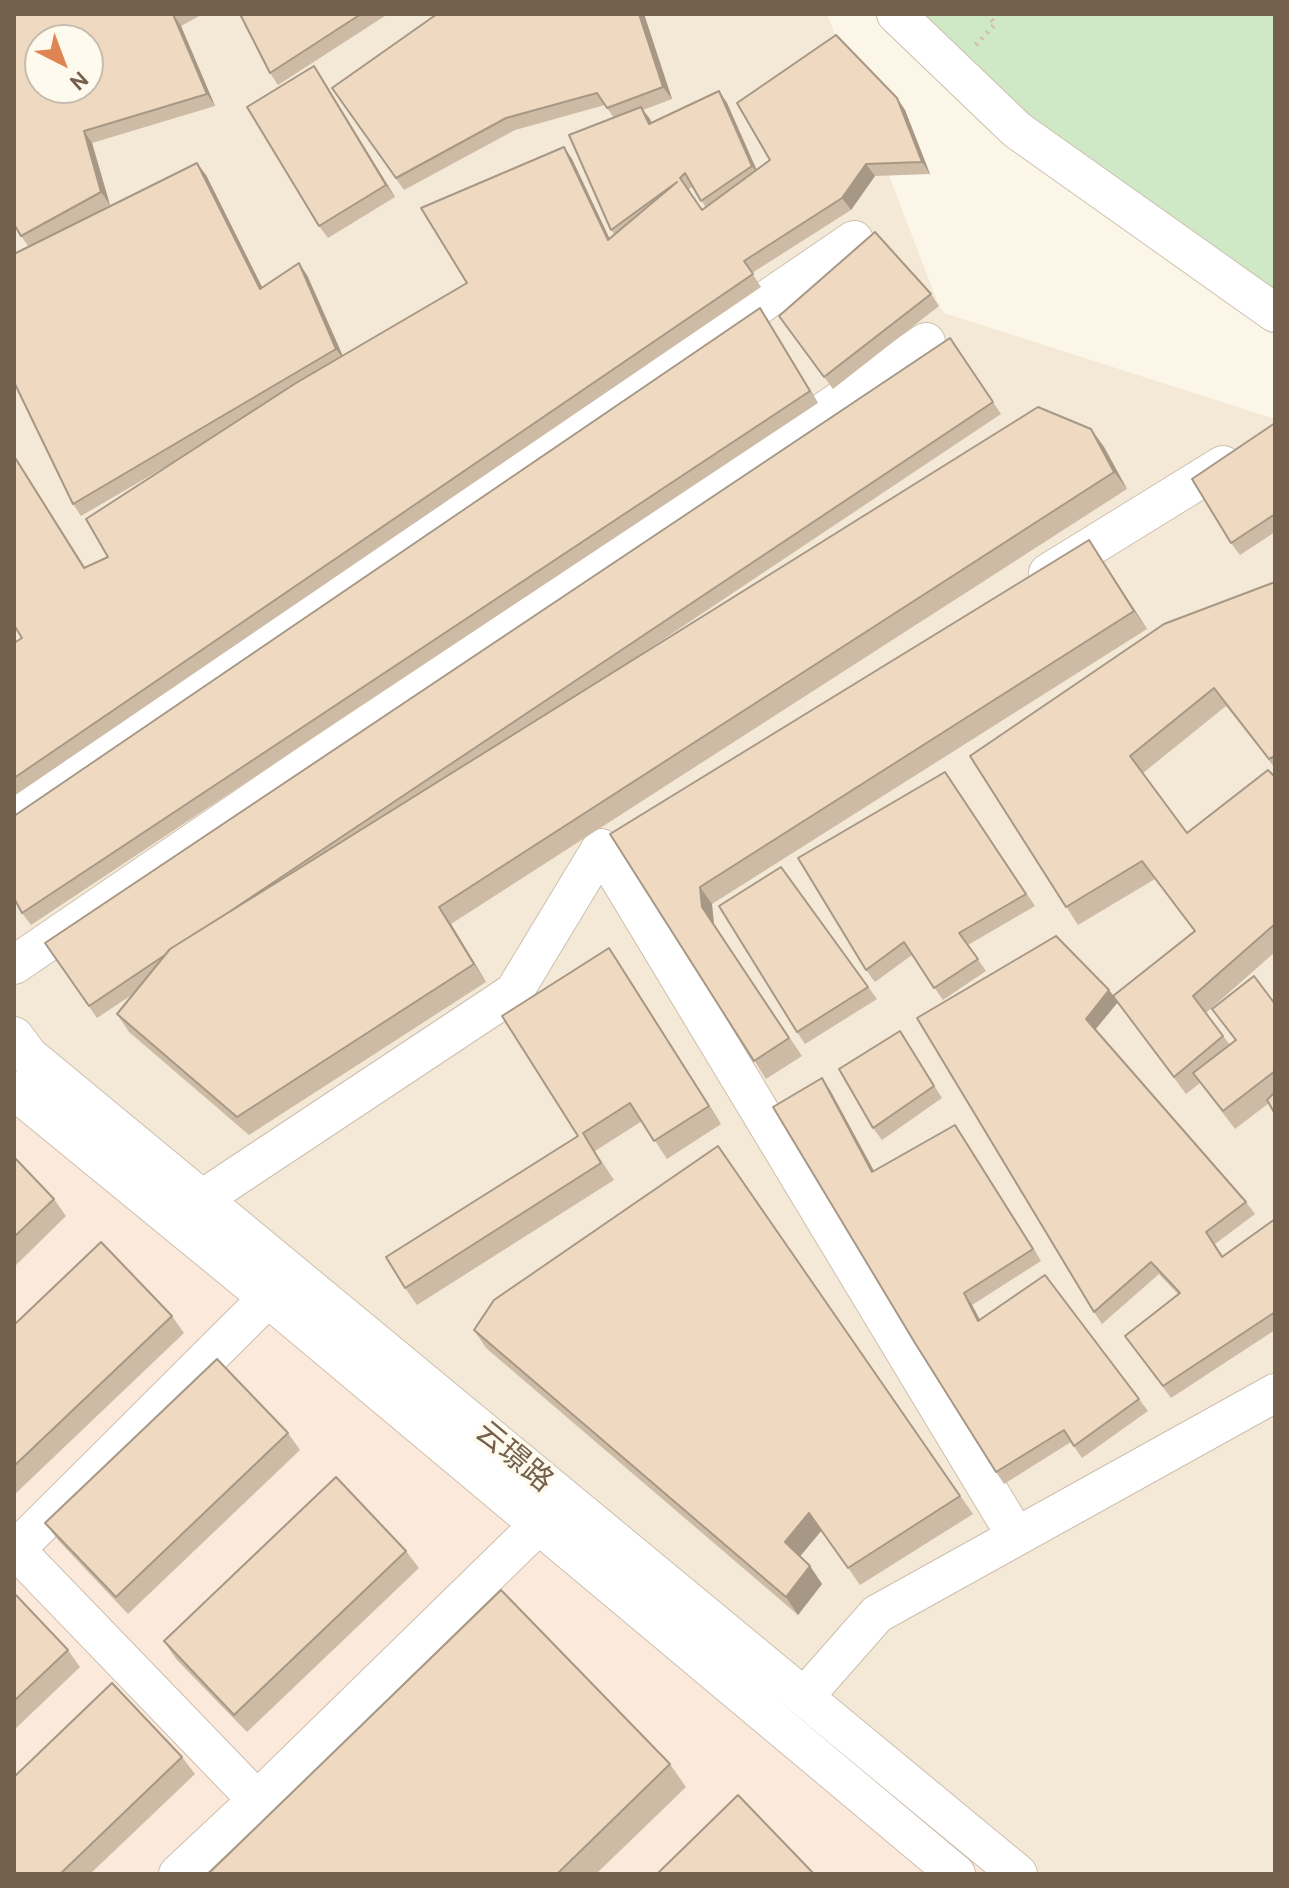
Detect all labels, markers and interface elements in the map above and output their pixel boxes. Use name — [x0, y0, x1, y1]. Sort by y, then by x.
north arrow — [24, 24, 104, 104]
text: N — [64, 65, 94, 96]
street label: 云璟路 — [468, 1414, 560, 1500]

